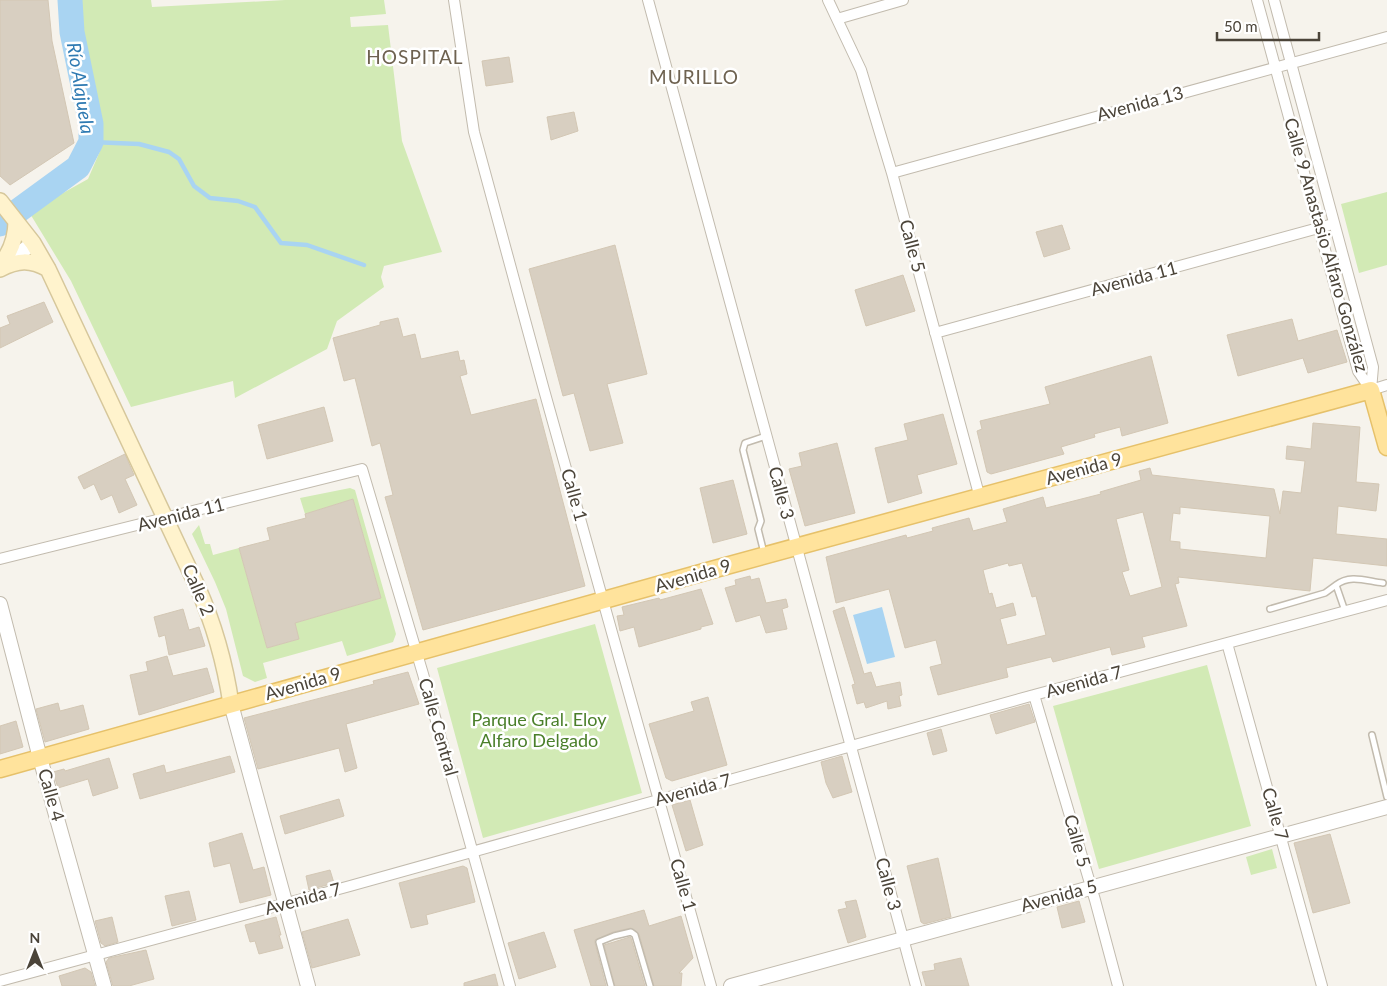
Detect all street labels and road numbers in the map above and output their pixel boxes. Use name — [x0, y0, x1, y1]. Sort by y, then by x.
street label: Avenida 13 — [1094, 81, 1186, 125]
street label: Calle 9 Anastasio Alfaro González — [1280, 115, 1374, 374]
street label: Calle 5 — [895, 217, 931, 275]
street label: Avenida 11 — [1088, 256, 1180, 300]
street label: Avenida 9 — [1043, 447, 1124, 489]
street label: Calle 3 — [764, 464, 800, 522]
street label: Calle 1 — [557, 466, 593, 524]
street label: Avenida 11 — [135, 493, 227, 535]
street label: Avenida 9 — [652, 554, 733, 596]
street label: Calle 2 — [178, 560, 220, 619]
street label: Avenida 7 — [1043, 660, 1124, 702]
street label: Avenida 9 — [262, 662, 343, 704]
street label: Calle Central — [414, 675, 463, 778]
street label: Calle 4 — [34, 766, 70, 824]
street label: Avenida 7 — [652, 768, 733, 810]
street label: Calle 7 — [1258, 785, 1294, 843]
street label: Calle 5 — [1060, 812, 1096, 870]
street label: Calle 3 — [871, 855, 907, 913]
street label: Calle 1 — [666, 856, 702, 914]
street label: Avenida 5 — [1018, 874, 1099, 916]
street label: Avenida 7 — [262, 877, 343, 919]

